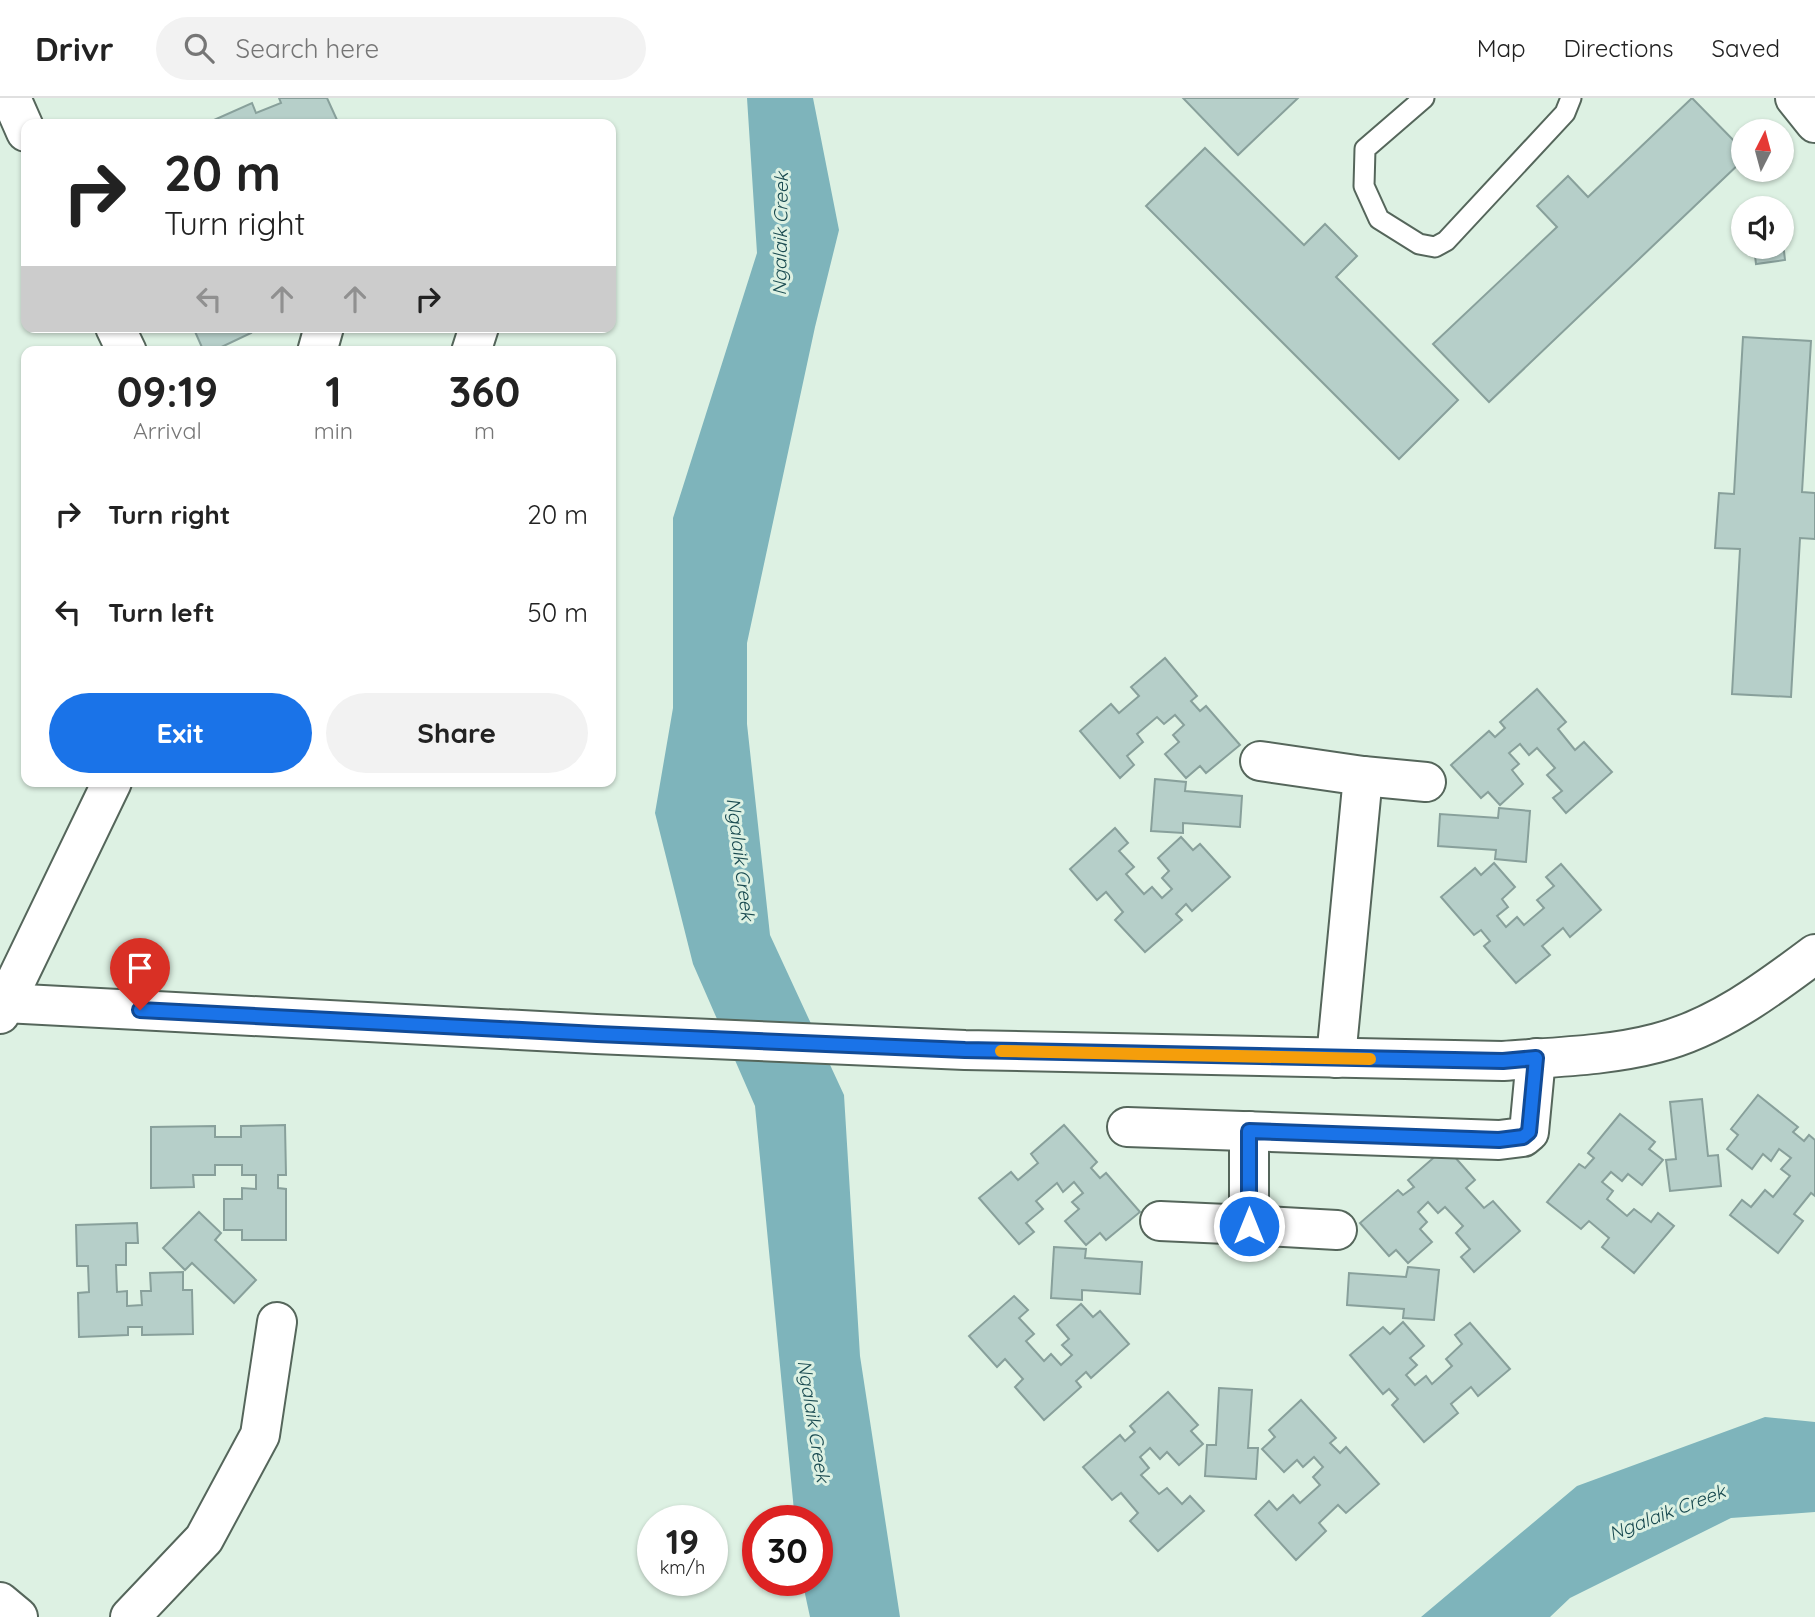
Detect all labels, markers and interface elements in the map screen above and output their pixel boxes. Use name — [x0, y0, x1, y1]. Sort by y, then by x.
search box — [156, 17, 646, 80]
text: Drivr — [35, 28, 114, 69]
icon: search — [180, 29, 218, 67]
text: Search here — [236, 32, 379, 65]
text: Map — [1477, 33, 1526, 63]
text: Directions — [1564, 33, 1674, 63]
text: Saved — [1712, 33, 1780, 63]
north arrow — [1731, 119, 1794, 182]
map controls — [1731, 119, 1794, 259]
text: 20 m — [164, 142, 281, 203]
icon: right — [49, 147, 140, 238]
water label: Ngalaik Creek — [767, 170, 793, 296]
button: sound — [1731, 196, 1794, 259]
text: Turn right — [164, 203, 305, 243]
icon: left — [190, 280, 228, 318]
icon: ahead — [263, 280, 301, 318]
icon: ahead — [336, 280, 374, 318]
icon: right — [409, 280, 447, 318]
text: 09:19 — [117, 365, 218, 418]
text: 1 — [325, 365, 342, 418]
text: 360 — [449, 365, 520, 418]
text: Arrival — [133, 416, 202, 445]
text: min — [314, 416, 353, 445]
text: m — [474, 416, 495, 445]
icon: right — [49, 495, 87, 533]
text: Turn right — [108, 498, 230, 531]
text: 20 m — [527, 498, 588, 531]
icon: left — [49, 593, 87, 631]
text: Turn left — [108, 596, 215, 629]
text: 50 m — [528, 596, 588, 629]
button: Exit — [49, 693, 312, 773]
button: Share — [326, 693, 588, 773]
water label: Ngalaik Creek — [722, 796, 761, 923]
pin — [110, 938, 170, 1010]
icon: arrive — [121, 949, 159, 987]
position arrow — [1212, 1189, 1286, 1263]
water label: Ngalaik Creek — [792, 1358, 836, 1486]
water label: Ngalaik Creek — [1605, 1478, 1731, 1545]
speed limit sign: 30 — [742, 1505, 833, 1596]
text: 19 — [666, 1519, 699, 1563]
text: km/h — [660, 1556, 705, 1579]

